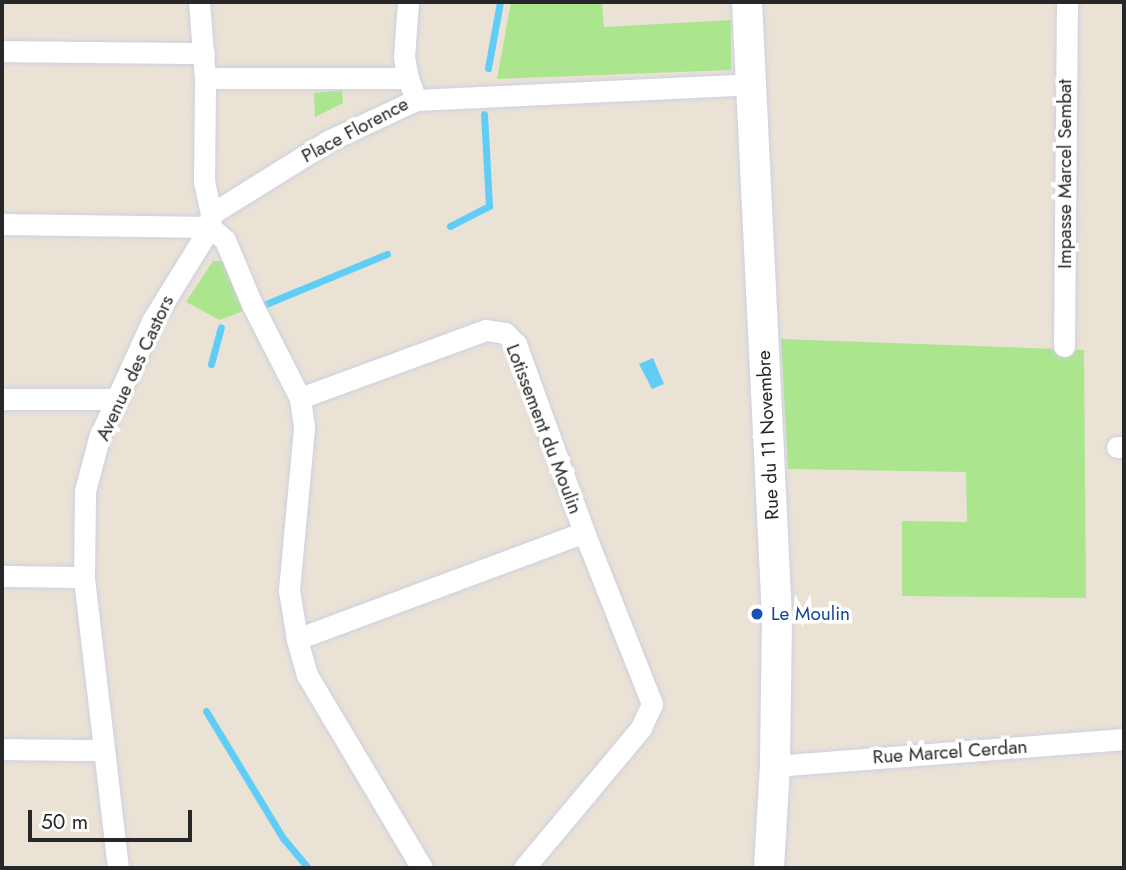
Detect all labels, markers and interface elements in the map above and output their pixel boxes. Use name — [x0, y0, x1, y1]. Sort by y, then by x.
street label: Impasse Marcel Sembat — [1054, 79, 1076, 269]
street label: Place Florence — [298, 92, 412, 168]
street label: Avenue des Castors — [91, 292, 179, 444]
street label: Lotissement du Moulin — [501, 341, 587, 517]
street label: Rue du 11 Novembre — [752, 350, 784, 520]
place label: Le Moulin — [771, 603, 850, 625]
marker: Le Moulin — [749, 606, 765, 622]
street label: Rue Marcel Cerdan — [872, 735, 1028, 769]
scale bar — [32, 796, 196, 840]
text: 50 m — [41, 807, 88, 837]

